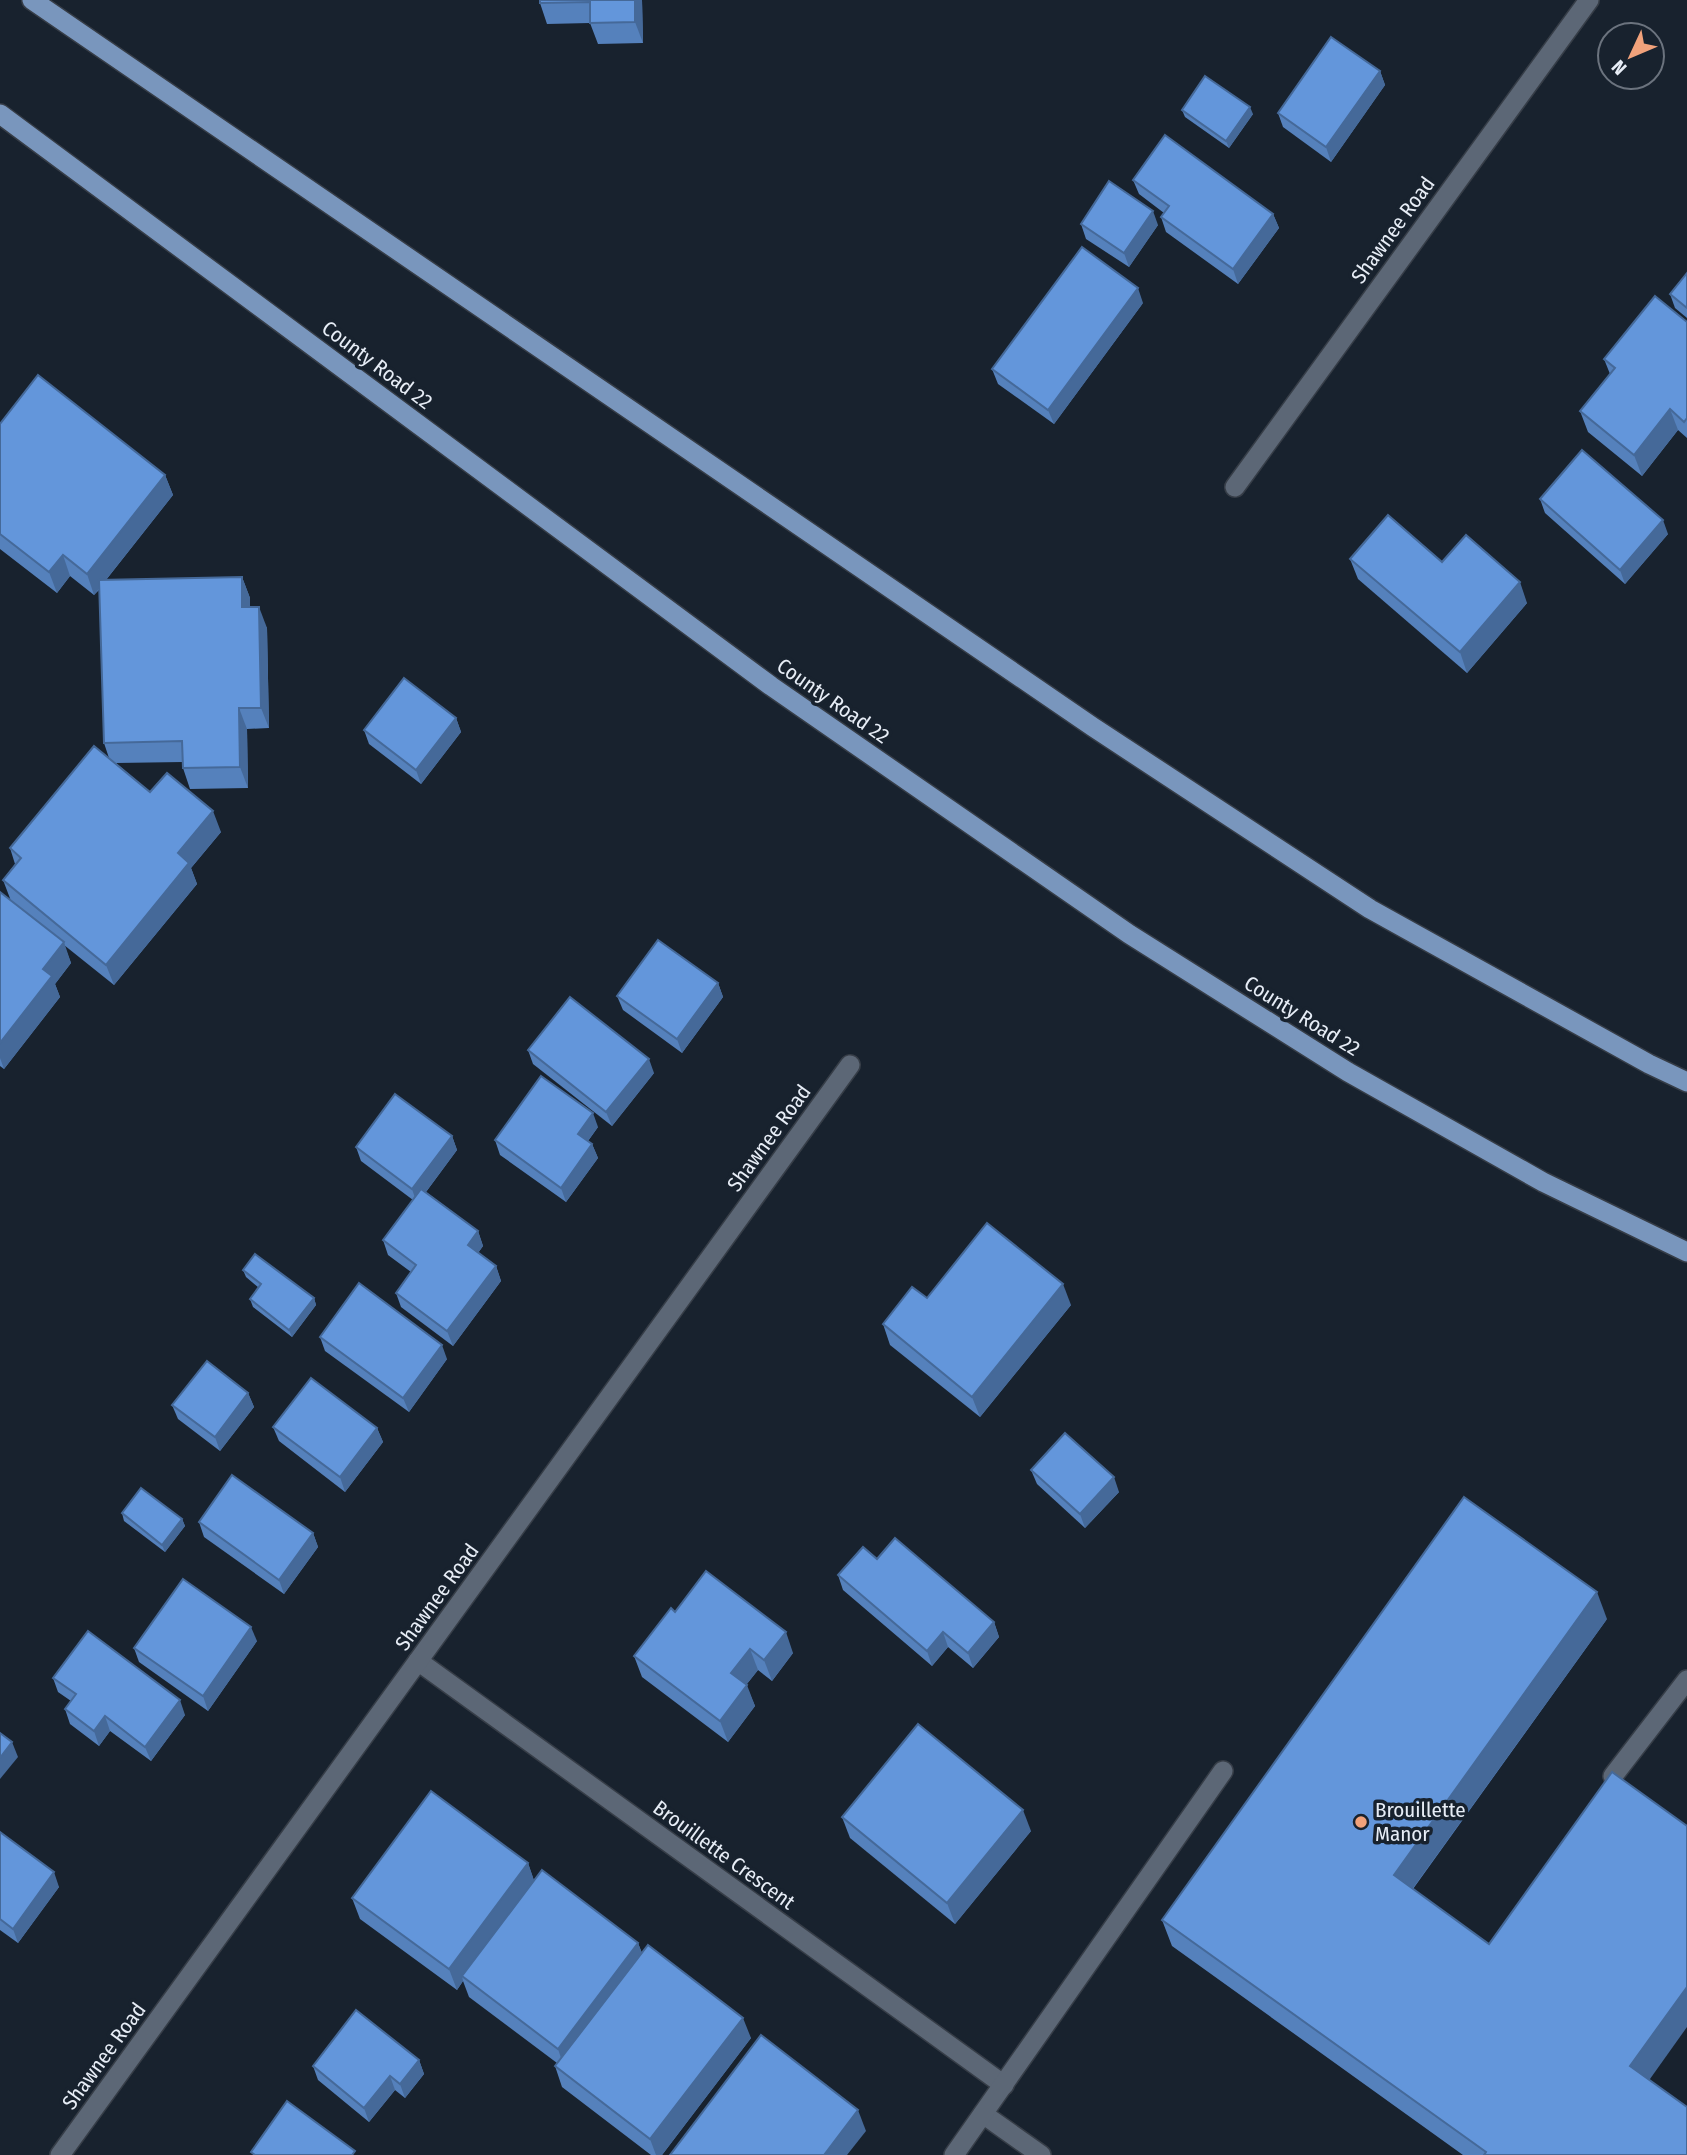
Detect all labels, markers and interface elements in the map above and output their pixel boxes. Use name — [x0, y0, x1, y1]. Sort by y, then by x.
north arrow — [1596, 21, 1666, 91]
text: N — [1607, 55, 1631, 80]
street label: Shawnee Road — [1346, 172, 1440, 288]
street label: County Road 22 — [317, 315, 437, 415]
street label: County Road 22 — [772, 653, 894, 749]
street label: County Road 22 — [1239, 970, 1365, 1062]
street label: Shawnee Road — [722, 1080, 816, 1196]
street label: Shawnee Road — [390, 1539, 484, 1655]
street label: Brouillette Crescent — [648, 1795, 800, 1915]
place label: Brouillette Manor — [1375, 1797, 1466, 1847]
marker: Brouillette Manor — [1353, 1814, 1369, 1830]
street label: Shawnee Road — [57, 1998, 151, 2114]

